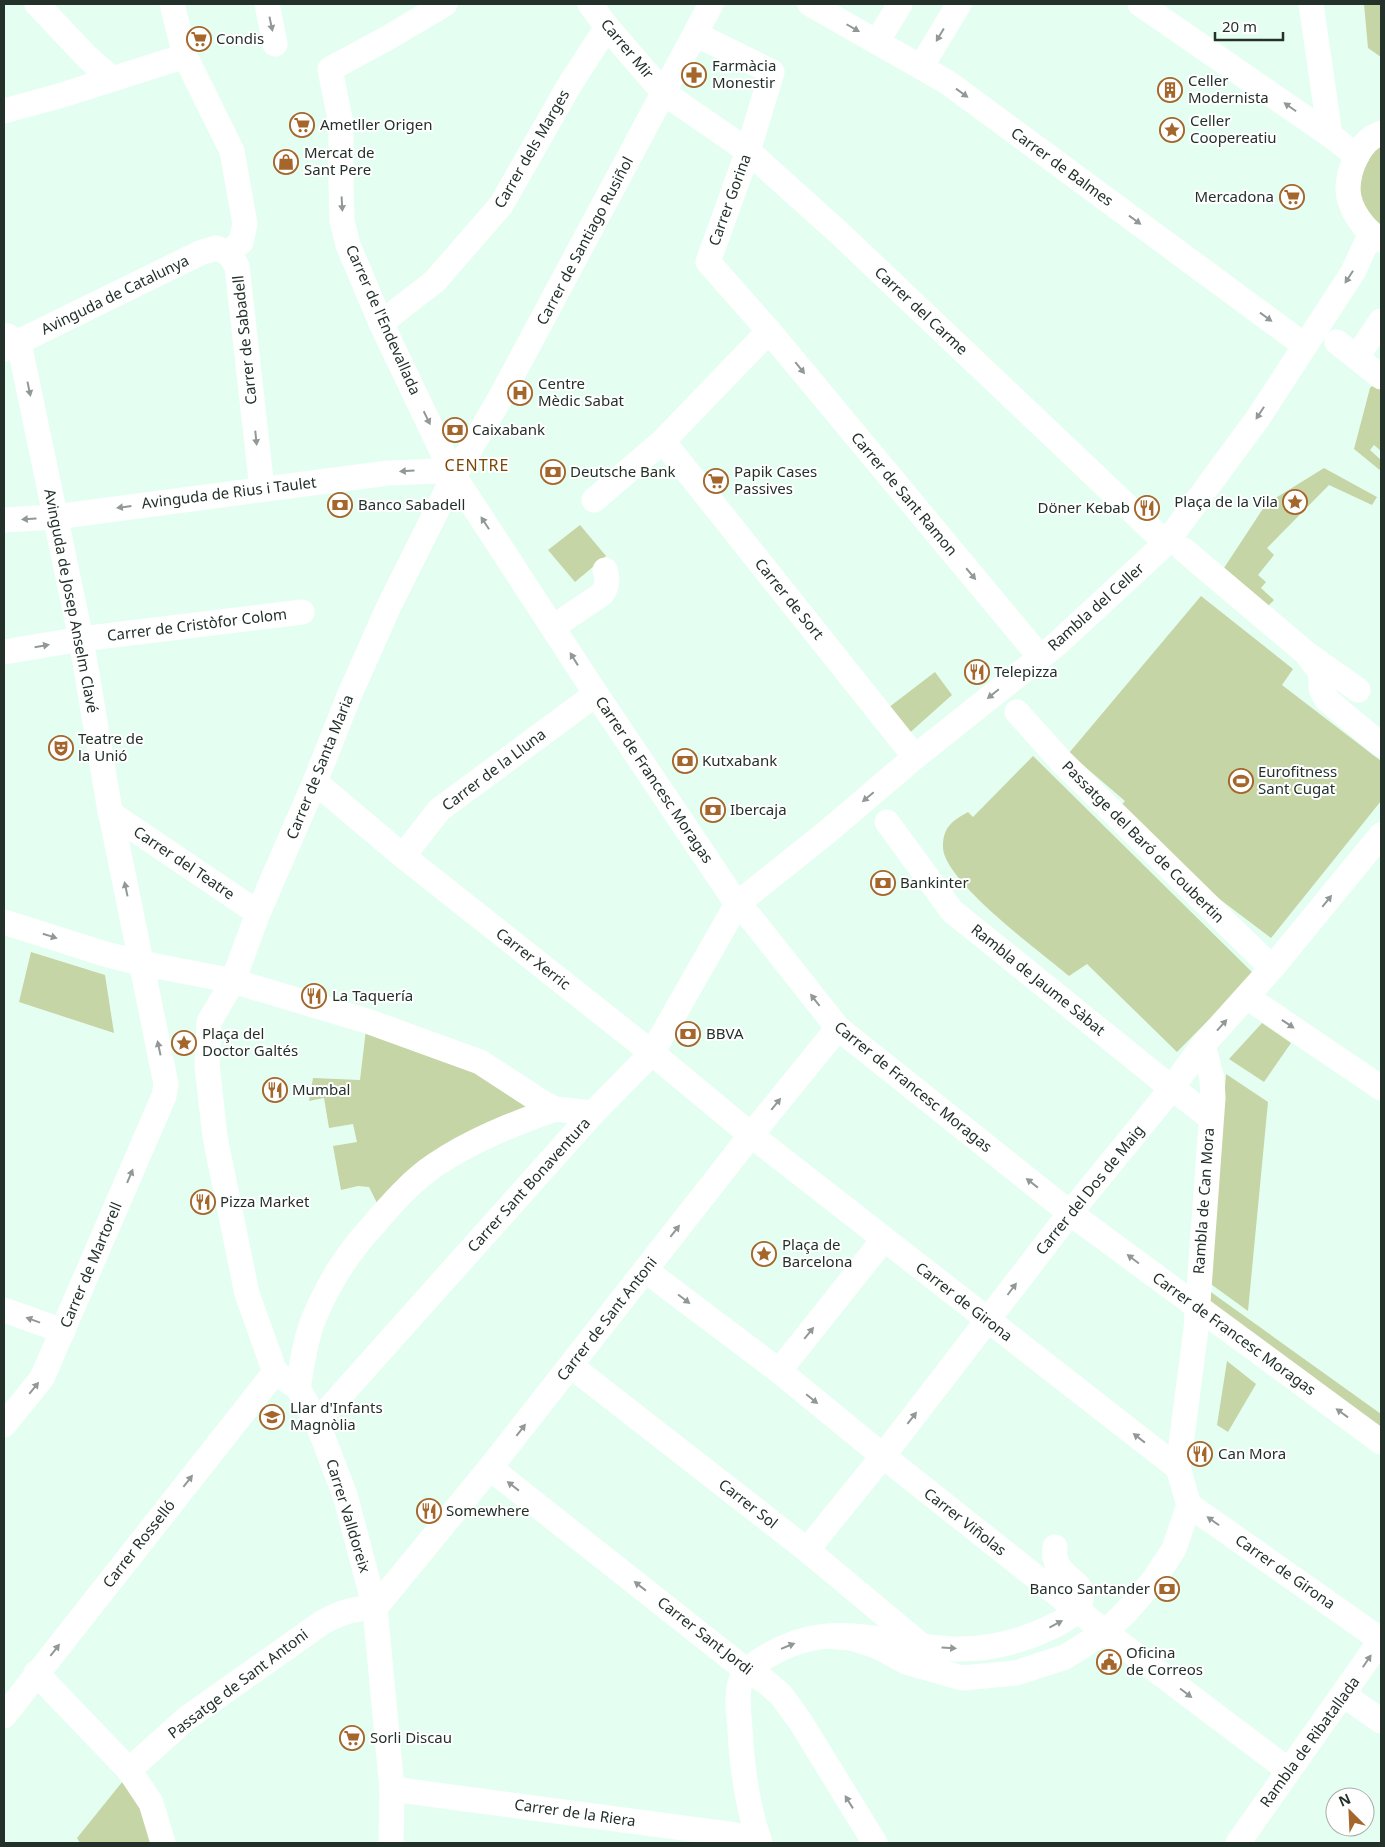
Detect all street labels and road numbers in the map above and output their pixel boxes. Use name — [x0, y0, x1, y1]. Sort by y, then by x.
street label: Carrer Mir — [597, 14, 659, 82]
street label: Carrer dels Marges — [489, 85, 573, 212]
street label: Carrer de Balmes — [1007, 122, 1118, 210]
street label: Carrer Gorina — [703, 151, 755, 248]
street label: Carrer de Santiago Rusiñol — [531, 153, 637, 328]
street label: Carrer de l'Endevallada — [342, 241, 426, 398]
street label: Avinguda de Catalunya — [37, 250, 192, 339]
street label: Carrer del Carme — [871, 262, 973, 359]
street label: Carrer de Sabadell — [227, 274, 261, 406]
street label: Carrer de Sant Ramon — [847, 427, 962, 559]
street label: Avinguda de Rius i Taulet — [140, 471, 318, 513]
street label: Avinguda de Josep Anselm Clavé — [40, 487, 104, 715]
street label: Carrer de Sort — [751, 554, 829, 644]
street label: Rambla del Celler — [1043, 558, 1148, 655]
street label: Carrer de Cristòfor Colom — [106, 603, 288, 645]
street label: Carrer de Santa Maria — [281, 691, 357, 842]
street label: Carrer de Francesc Moragas — [591, 692, 718, 867]
street label: Carrer de la Lluna — [437, 724, 549, 815]
street label: Passatge del Baró de Coubertin — [1058, 756, 1229, 927]
street label: Carrer del Teatre — [130, 821, 239, 903]
street label: Rambla de Jaume Sàbat — [968, 919, 1110, 1040]
street label: Carrer Xerric — [492, 923, 575, 994]
street label: Carrer de Francesc Moragas — [831, 1016, 997, 1156]
street label: Carrer Sant Bonaventura — [462, 1113, 594, 1256]
street label: Carrer del Dos de Maig — [1031, 1120, 1148, 1259]
street label: Rambla de Can Mora — [1188, 1127, 1218, 1275]
street label: Carrer de Martorell — [55, 1199, 126, 1331]
street label: Carrer de Sant Antoni — [552, 1252, 661, 1384]
street label: Carrer de Girona — [912, 1257, 1017, 1345]
street label: Carrer de Francesc Moragas — [1149, 1267, 1320, 1399]
street label: Carrer Valldoreix — [322, 1456, 376, 1575]
street label: Carrer Sol — [715, 1474, 782, 1533]
street label: Carrer Viñolas — [920, 1483, 1011, 1560]
street label: Carrer Rosselló — [98, 1495, 179, 1592]
street label: Carrer de Girona — [1232, 1529, 1339, 1613]
street label: Carrer Sant Jordi — [654, 1592, 757, 1679]
street label: Passatge de Sant Antoni — [163, 1624, 312, 1743]
street label: Rambla de Ribatallada — [1255, 1672, 1363, 1811]
street label: Carrer de la Riera — [513, 1794, 637, 1830]

